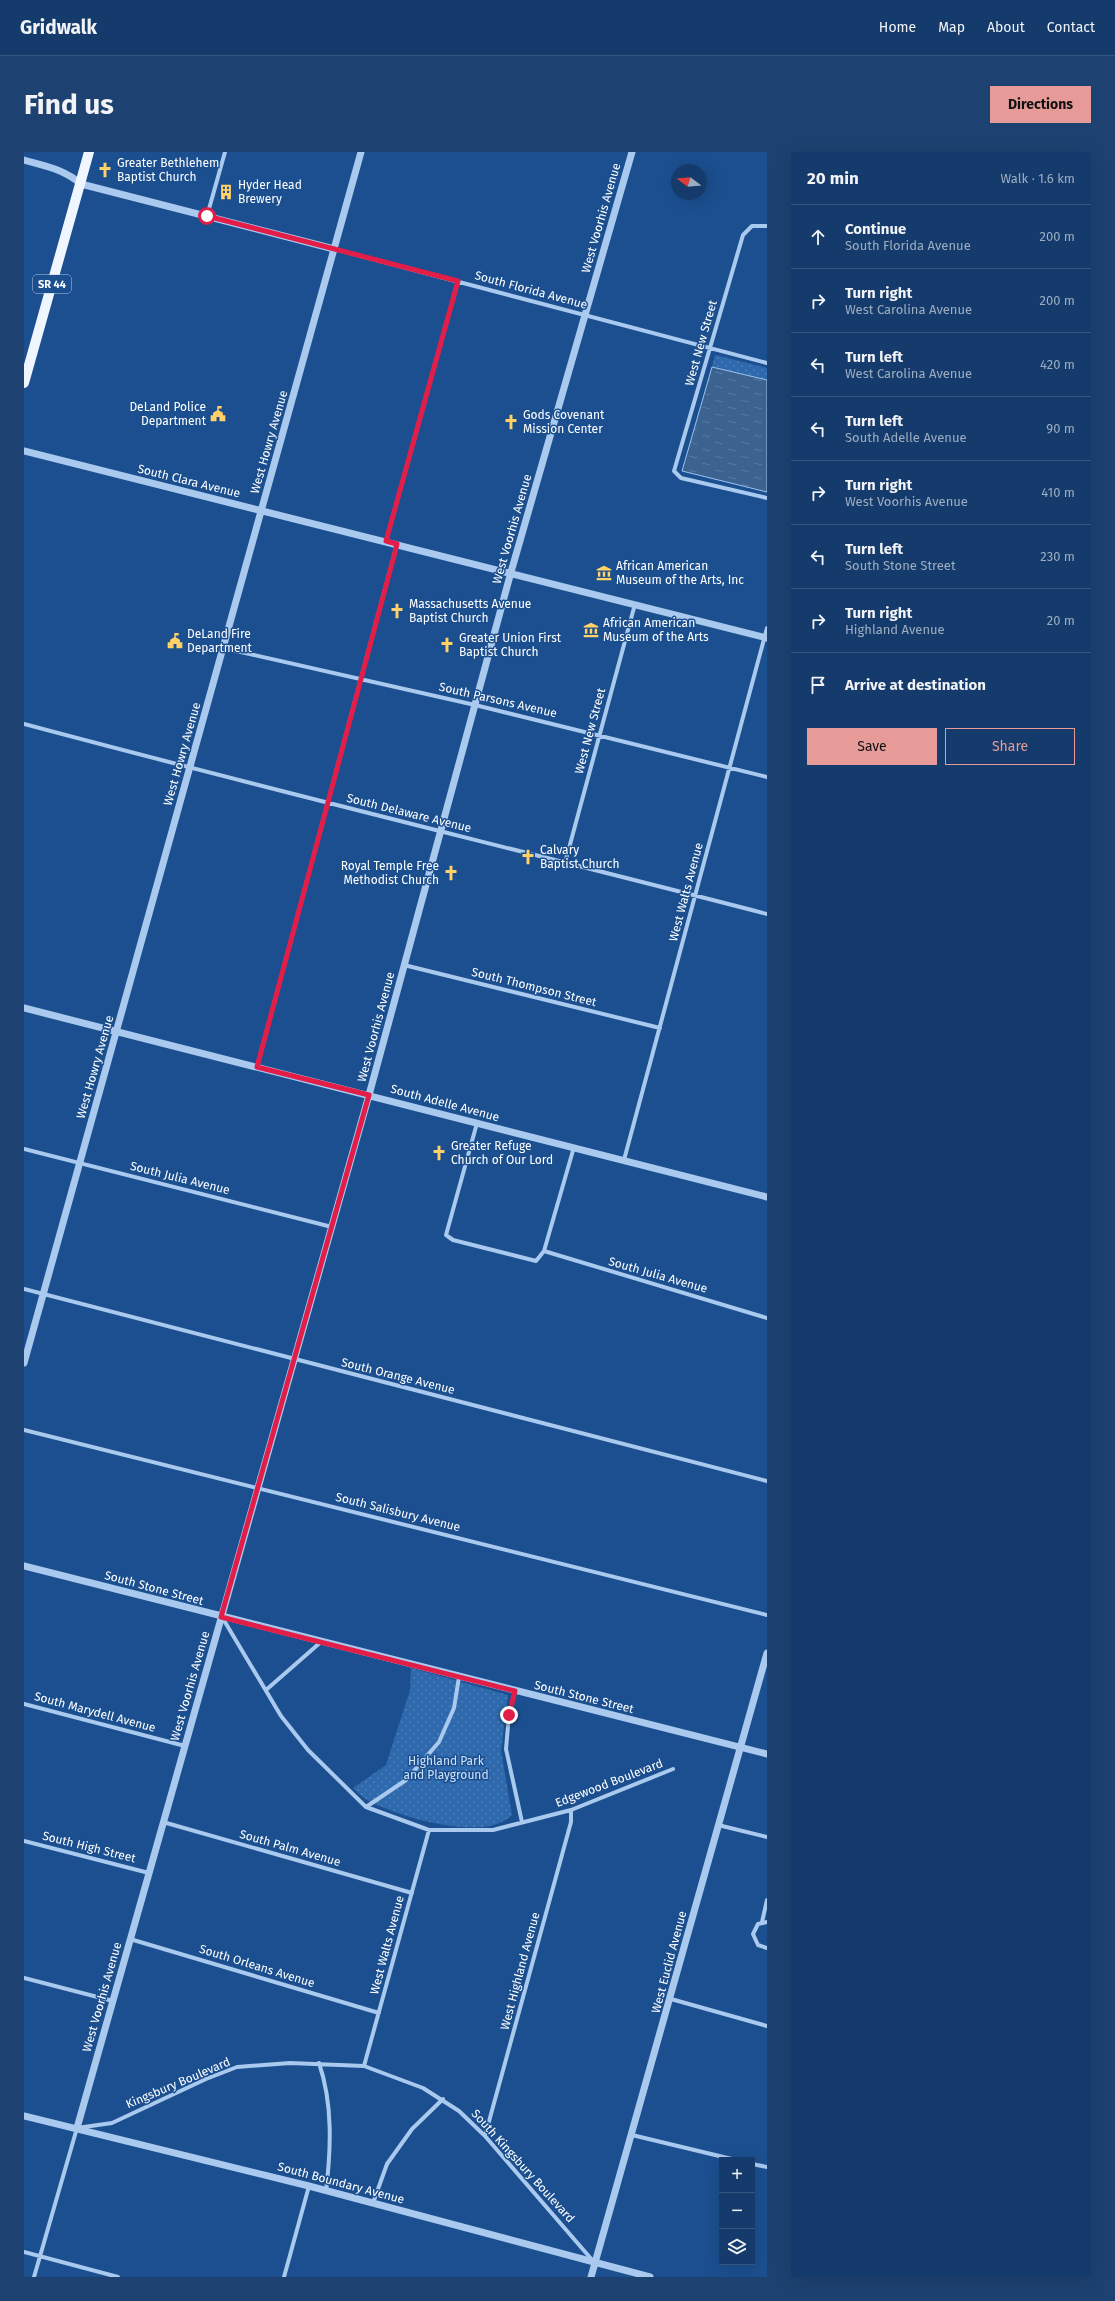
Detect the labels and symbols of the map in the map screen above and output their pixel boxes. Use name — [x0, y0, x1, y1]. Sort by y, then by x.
place label: Greater Bethlehem Baptist Church — [117, 156, 219, 184]
church icon: Greater Bethlehem Baptist Church — [96, 161, 114, 179]
street label: West Voorhis Avenue — [579, 162, 623, 274]
north arrow — [671, 164, 707, 200]
place label: Hyder Head Brewery — [238, 178, 302, 206]
building icon: Hyder Head Brewery — [217, 183, 235, 201]
route start — [198, 207, 216, 225]
street label: South Florida Avenue — [473, 268, 589, 312]
road number: SR 44 — [33, 275, 71, 293]
street label: West New Street — [682, 298, 720, 387]
street label: West Howry Avenue — [248, 389, 290, 495]
place label: DeLand Police Department — [129, 400, 207, 428]
public building icon: DeLand Police Department — [209, 405, 227, 423]
place label: Gods Covenant Mission Center — [523, 408, 605, 436]
church icon: Gods Covenant Mission Center — [502, 413, 520, 431]
street label: South Clara Avenue — [136, 461, 242, 501]
street label: West Voorhis Avenue — [490, 473, 534, 585]
place label: African American Museum of the Arts, Inc — [616, 559, 744, 587]
museum icon: African American Museum of the Arts, Inc — [595, 564, 613, 582]
place label: Massachusetts Avenue Baptist Church — [409, 597, 531, 625]
church icon: Massachusetts Avenue Baptist Church — [388, 602, 406, 620]
place label: African American Museum of the Arts — [603, 616, 709, 644]
museum icon: African American Museum of the Arts — [582, 621, 600, 639]
place label: DeLand Fire Department — [187, 627, 253, 655]
place label: Greater Union First Baptist Church — [459, 631, 562, 659]
public building icon: DeLand Fire Department — [166, 632, 184, 650]
church icon: Greater Union First Baptist Church — [438, 636, 456, 654]
street label: South Parsons Avenue — [438, 680, 558, 720]
street label: West New Street — [572, 686, 608, 776]
street label: West Howry Avenue — [161, 701, 203, 807]
street label: South Delaware Avenue — [345, 791, 473, 835]
street label: West Walts Avenue — [666, 841, 706, 943]
place label: Calvary Baptist Church — [540, 843, 619, 871]
church icon: Calvary Baptist Church — [519, 848, 537, 866]
place label: Royal Temple Free Methodist Church — [341, 859, 439, 887]
church icon: Royal Temple Free Methodist Church — [442, 864, 460, 882]
street label: South Thompson Street — [470, 965, 598, 1009]
street label: West Voorhis Avenue — [355, 970, 397, 1084]
street label: West Howry Avenue — [74, 1014, 116, 1120]
street label: South Adelle Avenue — [389, 1082, 501, 1124]
place label: Greater Refuge Church of Our Lord — [451, 1139, 553, 1167]
church icon: Greater Refuge Church of Our Lord — [430, 1144, 448, 1162]
street label: South Julia Avenue — [129, 1159, 231, 1197]
street label: South Julia Avenue — [607, 1254, 709, 1296]
street label: South Orange Avenue — [340, 1355, 456, 1397]
street label: South Salisbury Avenue — [334, 1490, 462, 1534]
street label: South Stone Street — [103, 1568, 206, 1608]
street label: West Voorhis Avenue — [168, 1630, 212, 1742]
street label: South Stone Street — [533, 1678, 636, 1716]
street label: South Marydell Avenue — [33, 1689, 157, 1735]
route end — [500, 1706, 518, 1724]
park label: Highland Park and Playground — [403, 1754, 489, 1782]
street label: Edgewood Boulevard — [553, 1756, 665, 1810]
street label: South Palm Avenue — [238, 1827, 342, 1869]
street label: South High Street — [41, 1829, 138, 1866]
street label: West Walts Avenue — [367, 1894, 407, 1996]
street label: West Euclid Avenue — [649, 1909, 689, 2015]
street label: West Highland Avenue — [498, 1911, 542, 2031]
street label: West Voorhis Avenue — [80, 1941, 124, 2053]
street label: South Orleans Avenue — [198, 1942, 316, 1990]
street label: Kingsbury Boulevard — [124, 2055, 232, 2111]
street label: South Kingsbury Boulevard — [469, 2107, 577, 2225]
street label: South Boundary Avenue — [276, 2159, 406, 2207]

